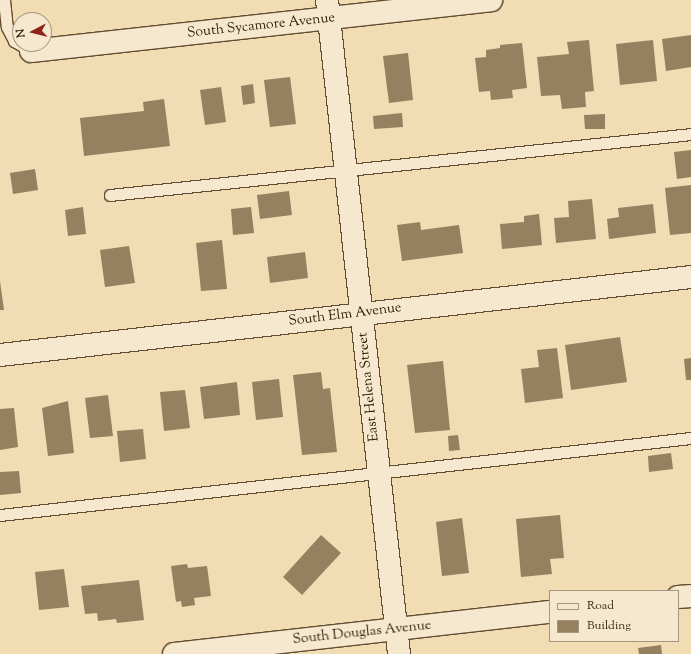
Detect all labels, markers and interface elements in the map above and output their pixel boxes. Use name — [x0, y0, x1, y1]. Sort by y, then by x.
street label: South Sycamore Avenue — [186, 10, 336, 42]
north arrow — [12, 12, 52, 52]
text: N — [13, 28, 30, 39]
street label: South Elm Avenue — [288, 300, 402, 330]
street label: East Helena Street — [355, 331, 383, 443]
legend — [549, 590, 679, 642]
text: Road — [587, 597, 614, 615]
street label: South Douglas Avenue — [292, 617, 432, 649]
text: Building — [587, 617, 631, 635]

